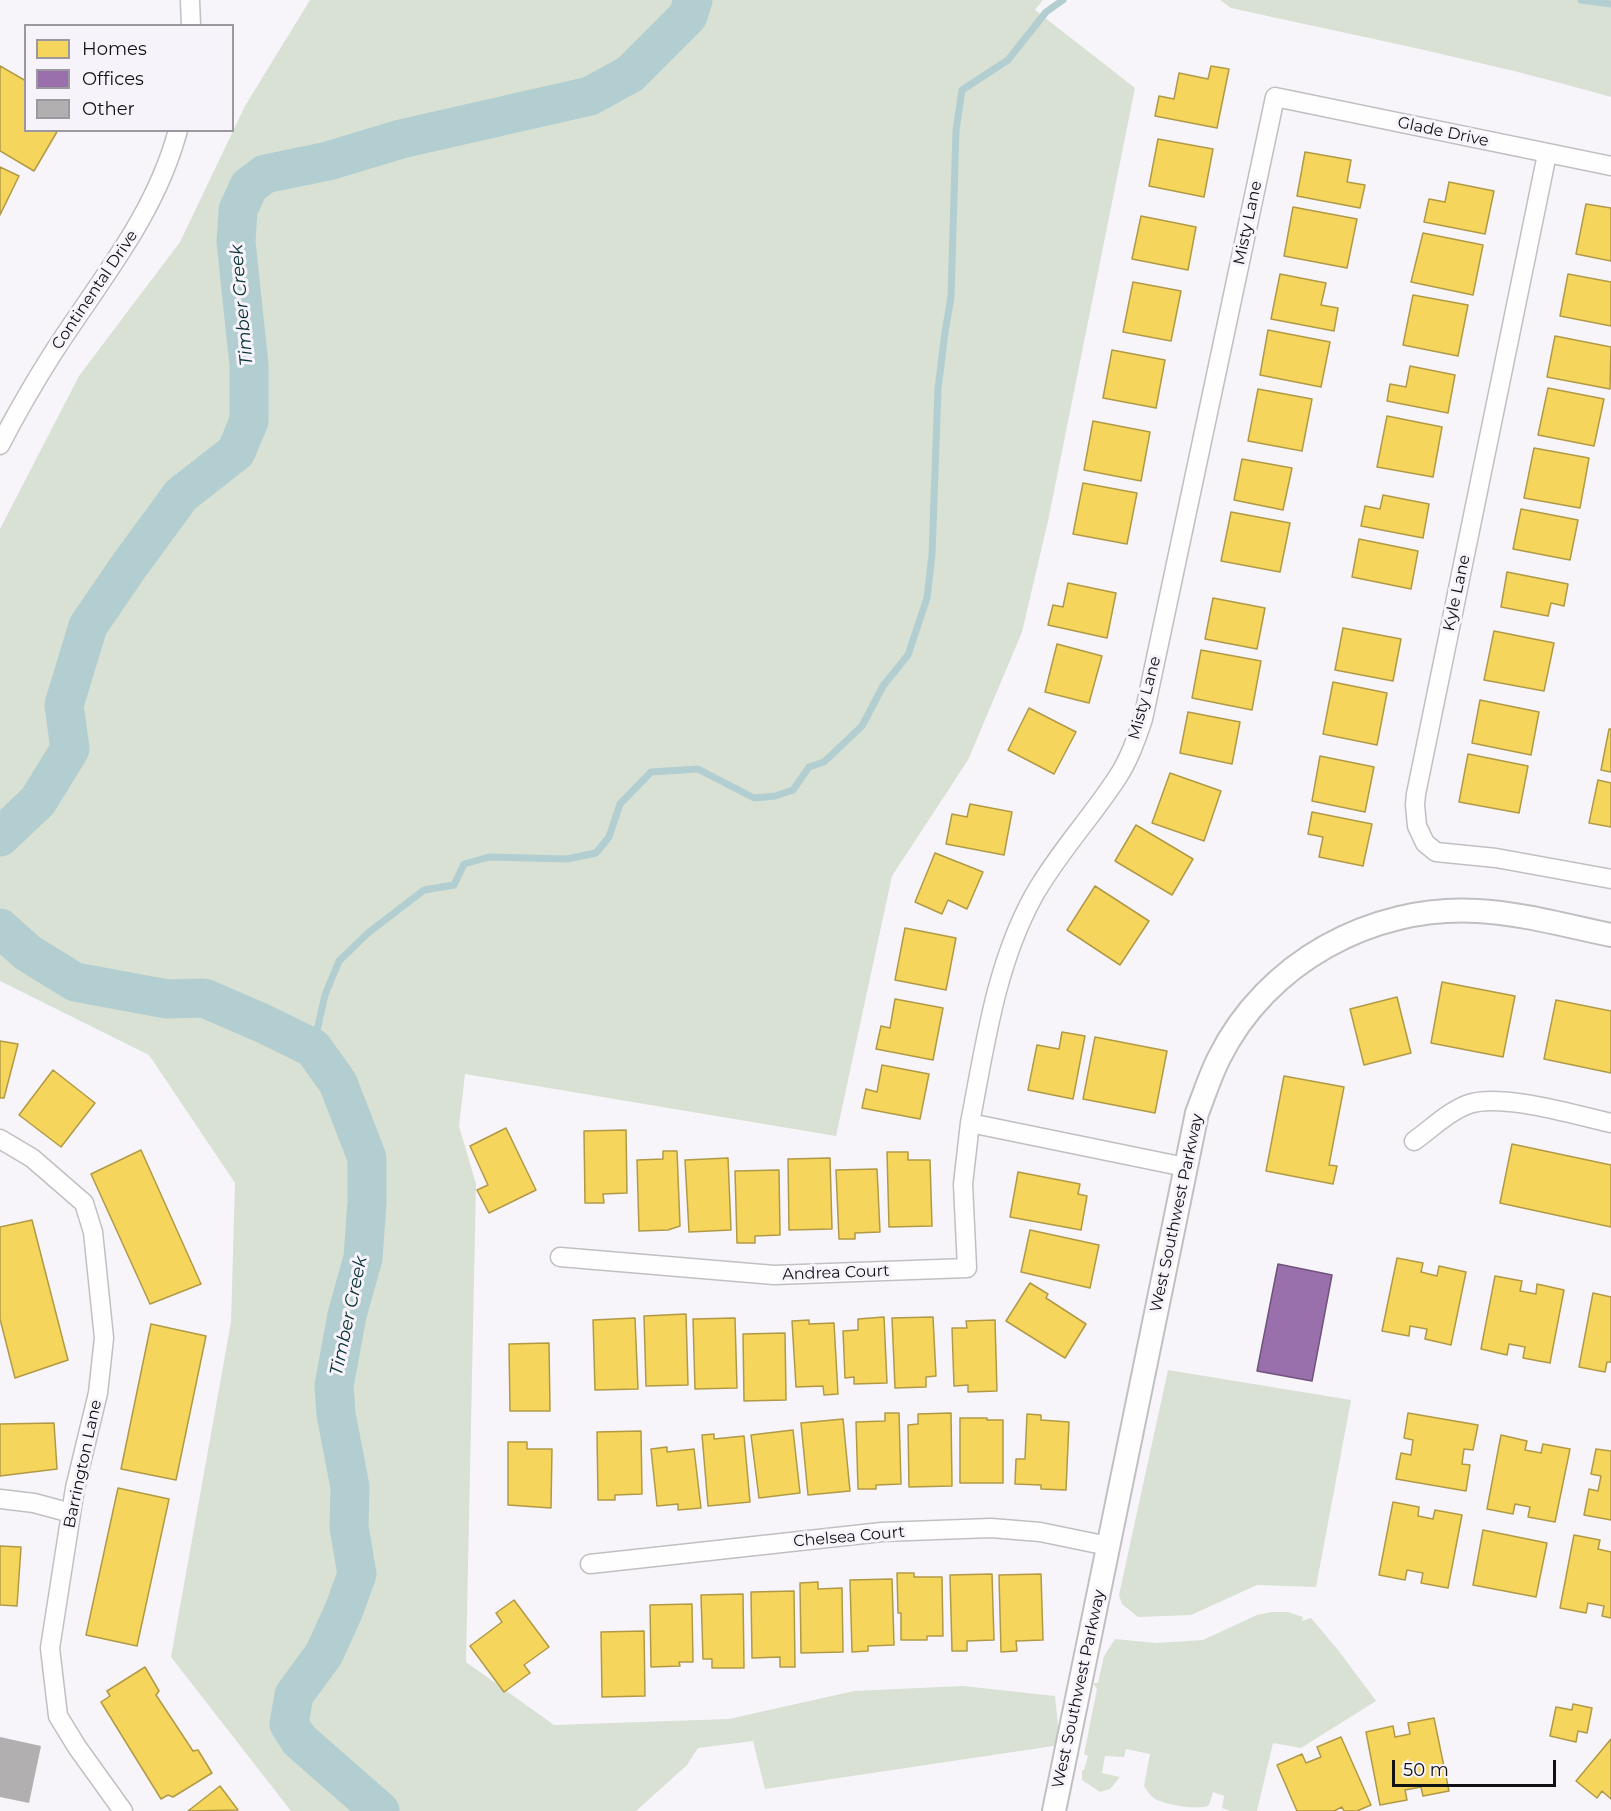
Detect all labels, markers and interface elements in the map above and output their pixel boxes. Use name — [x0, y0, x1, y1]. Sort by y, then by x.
legend — [24, 24, 234, 132]
text: Homes — [82, 38, 147, 60]
text: Offices — [82, 68, 144, 90]
text: Other — [82, 98, 135, 120]
street label: Glade Drive — [1396, 113, 1490, 151]
street label: Misty Lane — [1230, 179, 1266, 267]
street label: Continental Drive — [48, 227, 142, 353]
water label: Timber Creek — [226, 243, 258, 367]
street label: Kyle Lane — [1440, 553, 1474, 633]
street label: Misty Lane — [1125, 654, 1165, 742]
street label: West Southwest Parkway — [1147, 1112, 1207, 1314]
water label: Timber Creek — [326, 1254, 372, 1378]
street label: Andrea Court — [782, 1262, 890, 1284]
street label: Barrington Lane — [60, 1398, 106, 1530]
street label: Chelsea Court — [792, 1523, 906, 1551]
street label: West Southwest Parkway — [1049, 1588, 1109, 1790]
scale bar — [1395, 1748, 1558, 1786]
text: 50 m — [1403, 1759, 1449, 1781]

